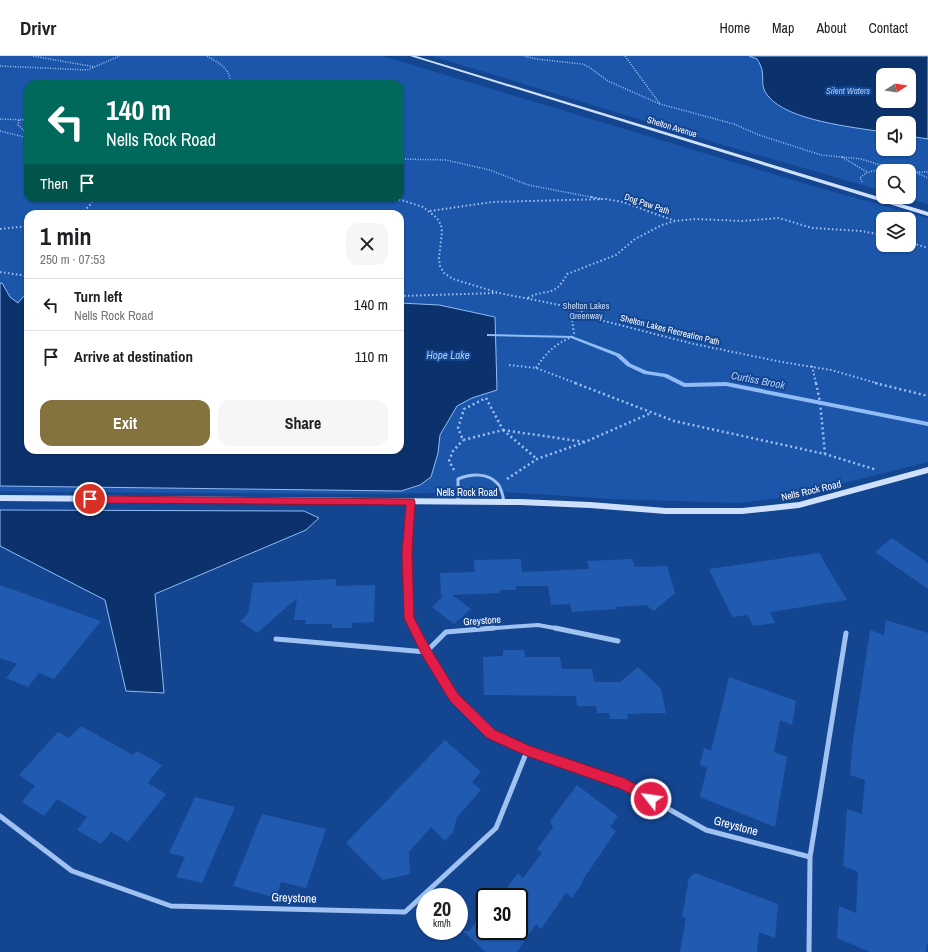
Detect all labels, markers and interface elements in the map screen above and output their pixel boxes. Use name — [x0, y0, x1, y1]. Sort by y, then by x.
text: Drivr — [20, 15, 56, 41]
text: Home — [719, 19, 750, 37]
text: Map — [772, 19, 794, 37]
text: About — [816, 19, 846, 37]
text: Contact — [868, 19, 908, 37]
north arrow — [876, 68, 916, 108]
map controls — [876, 68, 916, 252]
water label: Silent Waters — [826, 85, 870, 97]
text: 140 m — [106, 91, 171, 129]
icon: left — [40, 96, 92, 148]
street label: Shelton Avenue — [646, 114, 698, 140]
button: sound — [876, 116, 916, 156]
text: Nells Rock Road — [106, 127, 216, 152]
button: search — [876, 164, 916, 204]
icon: arrive — [76, 172, 98, 194]
text: Then — [40, 173, 68, 194]
street label: Dog Paw Path — [623, 191, 671, 217]
button: layers — [876, 212, 916, 252]
text: 1 min — [40, 220, 91, 252]
button: close — [346, 223, 388, 265]
text: 250 m · 07:53 — [40, 251, 105, 268]
text: Turn left — [74, 286, 122, 307]
icon: left — [40, 294, 62, 316]
text: 140 m — [354, 294, 388, 315]
park label: Shelton Lakes Greenway — [563, 300, 610, 322]
text: Nells Rock Road — [74, 307, 153, 324]
street label: Shelton Lakes Recreation Path — [619, 312, 721, 348]
icon: arrive — [40, 346, 62, 368]
text: Arrive at destination — [74, 346, 193, 367]
text: 110 m — [355, 346, 388, 367]
water label: Hope Lake — [426, 348, 470, 362]
water label: Curtiss Brook — [730, 368, 787, 392]
button: Exit — [40, 400, 210, 446]
button: Share — [218, 400, 388, 446]
street label: Nells Rock Road — [780, 477, 842, 504]
pin — [73, 482, 107, 516]
street label: Nells Rock Road — [436, 486, 498, 499]
icon: arrive — [79, 488, 101, 510]
street label: Greystone — [463, 613, 502, 628]
position arrow — [630, 778, 672, 820]
street label: Greystone — [712, 812, 760, 840]
speed limit sign: 30 — [476, 888, 528, 940]
street label: Greystone — [271, 889, 317, 907]
text: 20 — [433, 895, 451, 922]
text: km/h — [433, 917, 451, 930]

